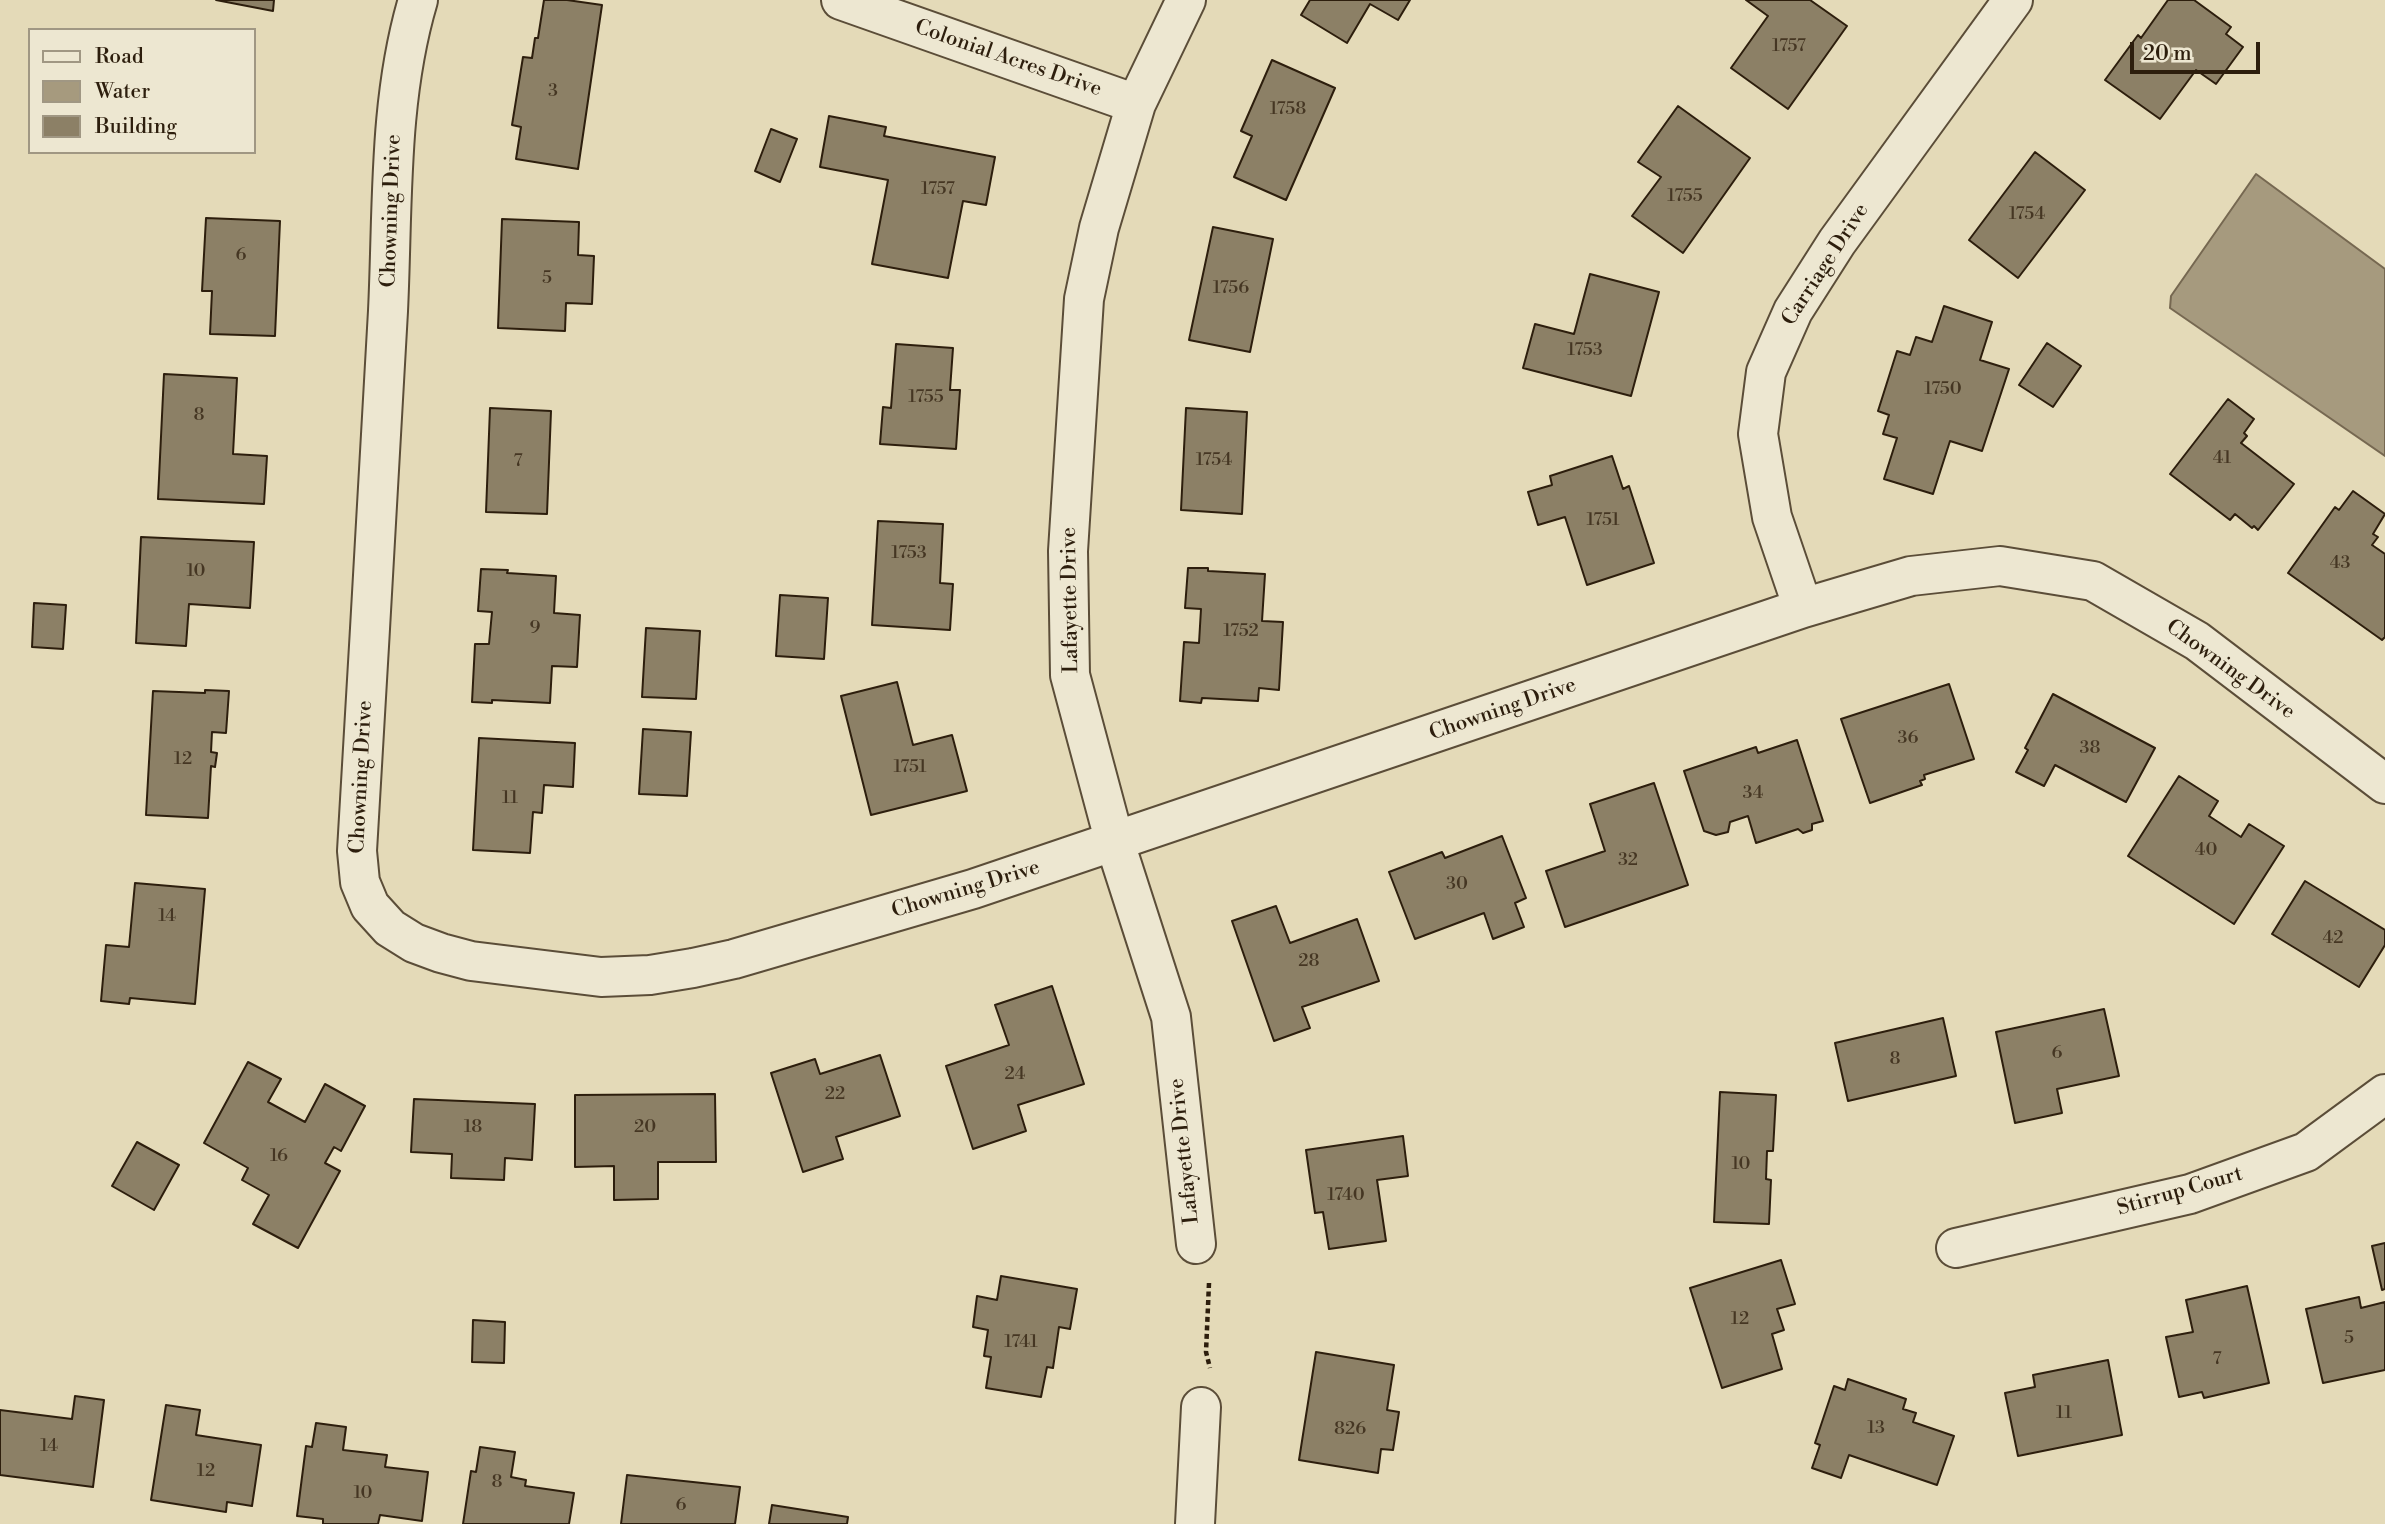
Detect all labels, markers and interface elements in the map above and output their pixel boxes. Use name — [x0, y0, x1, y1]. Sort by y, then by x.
street label: Colonial Acres Drive — [911, 15, 1105, 103]
legend — [28, 28, 256, 154]
scale bar — [2133, 28, 2262, 72]
house number: 1757 — [1772, 36, 1806, 58]
text: 20 m — [2143, 41, 2192, 67]
text: Road — [95, 44, 144, 70]
text: Water — [95, 79, 150, 105]
house number: 3 — [548, 81, 558, 103]
house number: 1758 — [1270, 99, 1306, 121]
text: Building — [95, 114, 177, 140]
street label: Chowning Drive — [377, 134, 407, 288]
house number: 1757 — [921, 179, 955, 201]
house number: 1755 — [1667, 186, 1703, 208]
street label: Carriage Drive — [1777, 199, 1875, 331]
house number: 1754 — [2009, 204, 2045, 226]
house number: 6 — [236, 245, 246, 267]
house number: 5 — [542, 268, 552, 290]
house number: 1756 — [1213, 278, 1249, 300]
house number: 1753 — [1567, 340, 1603, 362]
house number: 1750 — [1924, 379, 1962, 401]
house number: 1755 — [908, 387, 944, 409]
house number: 8 — [193, 405, 205, 427]
house number: 41 — [2213, 448, 2231, 470]
house number: 1754 — [1196, 450, 1232, 472]
house number: 7 — [513, 451, 523, 473]
house number: 1751 — [1586, 510, 1620, 532]
street label: Lafayette Drive — [1057, 527, 1085, 673]
house number: 1753 — [891, 543, 927, 565]
house number: 43 — [2330, 553, 2350, 575]
house number: 10 — [186, 561, 206, 583]
street label: Chowning Drive — [2161, 615, 2299, 725]
house number: 9 — [530, 618, 540, 640]
house number: 1752 — [1223, 621, 1259, 643]
street label: Chowning Drive — [1426, 673, 1580, 747]
street label: Chowning Drive — [345, 700, 379, 854]
house number: 36 — [1898, 728, 1918, 750]
house number: 38 — [2080, 738, 2100, 760]
house number: 12 — [174, 749, 192, 771]
house number: 1751 — [893, 757, 927, 779]
house number: 34 — [1743, 783, 1763, 805]
house number: 11 — [502, 788, 518, 810]
house number: 40 — [2195, 840, 2217, 862]
house number: 32 — [1618, 850, 1638, 872]
street label: Chowning Drive — [889, 856, 1043, 924]
house number: 30 — [1446, 874, 1468, 896]
house number: 14 — [158, 906, 176, 928]
house number: 42 — [2323, 928, 2343, 950]
house number: 28 — [1298, 951, 1320, 973]
house number: 6 — [2052, 1043, 2062, 1065]
house number: 8 — [1889, 1049, 1901, 1071]
house number: 24 — [1004, 1064, 1026, 1086]
street label: Lafayette Drive — [1165, 1077, 1205, 1225]
house number: 22 — [825, 1084, 845, 1106]
house number: 18 — [464, 1117, 482, 1139]
house number: 20 — [634, 1117, 656, 1139]
house number: 16 — [270, 1146, 288, 1168]
house number: 10 — [1731, 1154, 1751, 1176]
street label: Stirrup Court — [2114, 1162, 2246, 1222]
house number: 1740 — [1327, 1185, 1365, 1207]
house number: 12 — [1731, 1309, 1749, 1331]
house number: 5 — [2344, 1328, 2354, 1350]
house number: 1741 — [1004, 1332, 1038, 1354]
house number: 7 — [2212, 1349, 2222, 1371]
house number: 11 — [2056, 1403, 2072, 1425]
house number: 13 — [1867, 1418, 1885, 1440]
house number: 826 — [1334, 1419, 1366, 1441]
house number: 14 — [40, 1436, 58, 1458]
house number: 12 — [197, 1461, 215, 1483]
house number: 8 — [491, 1472, 503, 1494]
house number: 10 — [353, 1483, 373, 1505]
house number: 6 — [676, 1495, 686, 1517]

